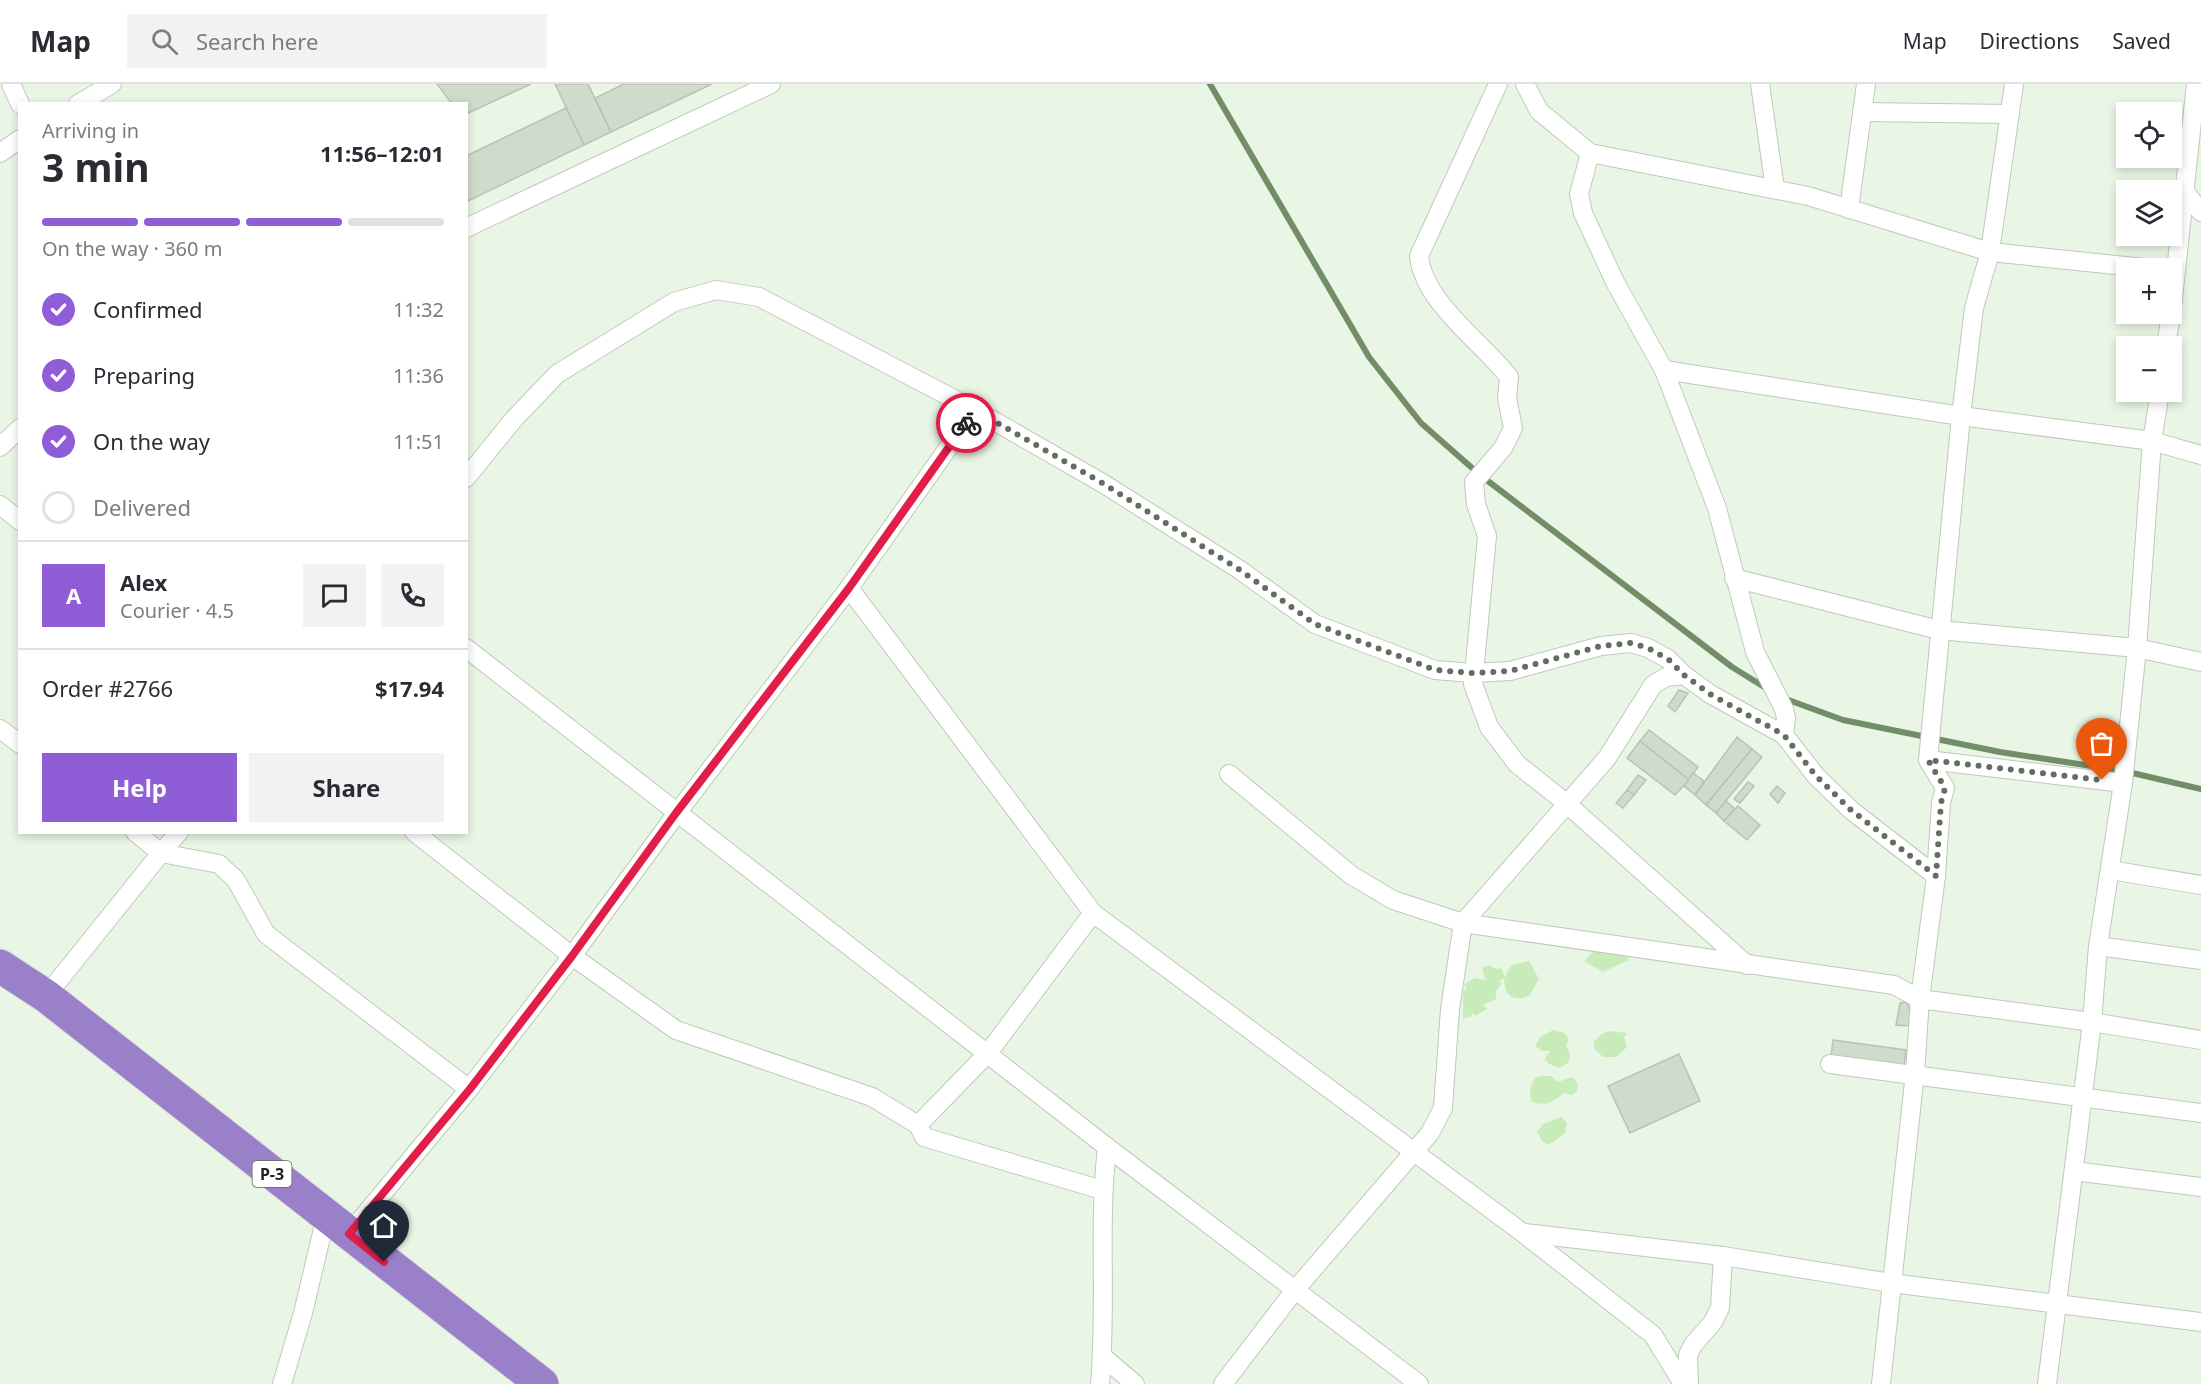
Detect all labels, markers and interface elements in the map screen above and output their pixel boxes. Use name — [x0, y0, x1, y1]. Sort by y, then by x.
search box — [127, 14, 547, 68]
text: Map — [30, 22, 91, 60]
icon: search — [148, 25, 181, 58]
text: Search here — [196, 26, 318, 56]
text: Map — [1903, 27, 1947, 55]
text: Directions — [1980, 27, 2079, 55]
text: Saved — [2112, 27, 2171, 55]
map controls — [2116, 102, 2182, 402]
button: locate — [2116, 102, 2182, 168]
text: Arriving in — [42, 117, 139, 144]
text: 11:56–12:01 — [320, 138, 444, 168]
text: 3 min — [42, 140, 149, 193]
button: layers — [2116, 180, 2182, 246]
text: On the way · 360 m — [42, 235, 222, 262]
button: + — [2116, 258, 2182, 324]
icon: check — [42, 293, 75, 326]
text: Confirmed — [93, 294, 203, 324]
text: 11:32 — [393, 296, 444, 323]
button: − — [2116, 336, 2182, 402]
icon: check — [42, 359, 75, 392]
text: Preparing — [93, 360, 195, 390]
text: 11:36 — [393, 362, 444, 389]
courier — [936, 393, 996, 453]
icon: bike — [950, 407, 983, 440]
icon: check — [42, 425, 75, 458]
text: On the way — [93, 426, 210, 456]
text: 11:51 — [393, 428, 444, 455]
text: Delivered — [93, 492, 191, 522]
button: chat — [303, 564, 366, 627]
button: phone — [381, 564, 444, 627]
text: Alex — [120, 567, 167, 597]
text: A — [66, 580, 81, 610]
text: Courier · 4.5 — [120, 597, 234, 624]
text: Order #2766 — [42, 673, 173, 703]
text: $17.94 — [375, 673, 444, 703]
pin — [2076, 718, 2127, 780]
icon: bag — [2085, 727, 2118, 760]
button: Help — [42, 753, 237, 822]
button: Share — [249, 753, 444, 822]
road number: P-3 — [252, 1161, 292, 1187]
pin — [358, 1200, 409, 1262]
icon: home — [367, 1209, 400, 1242]

